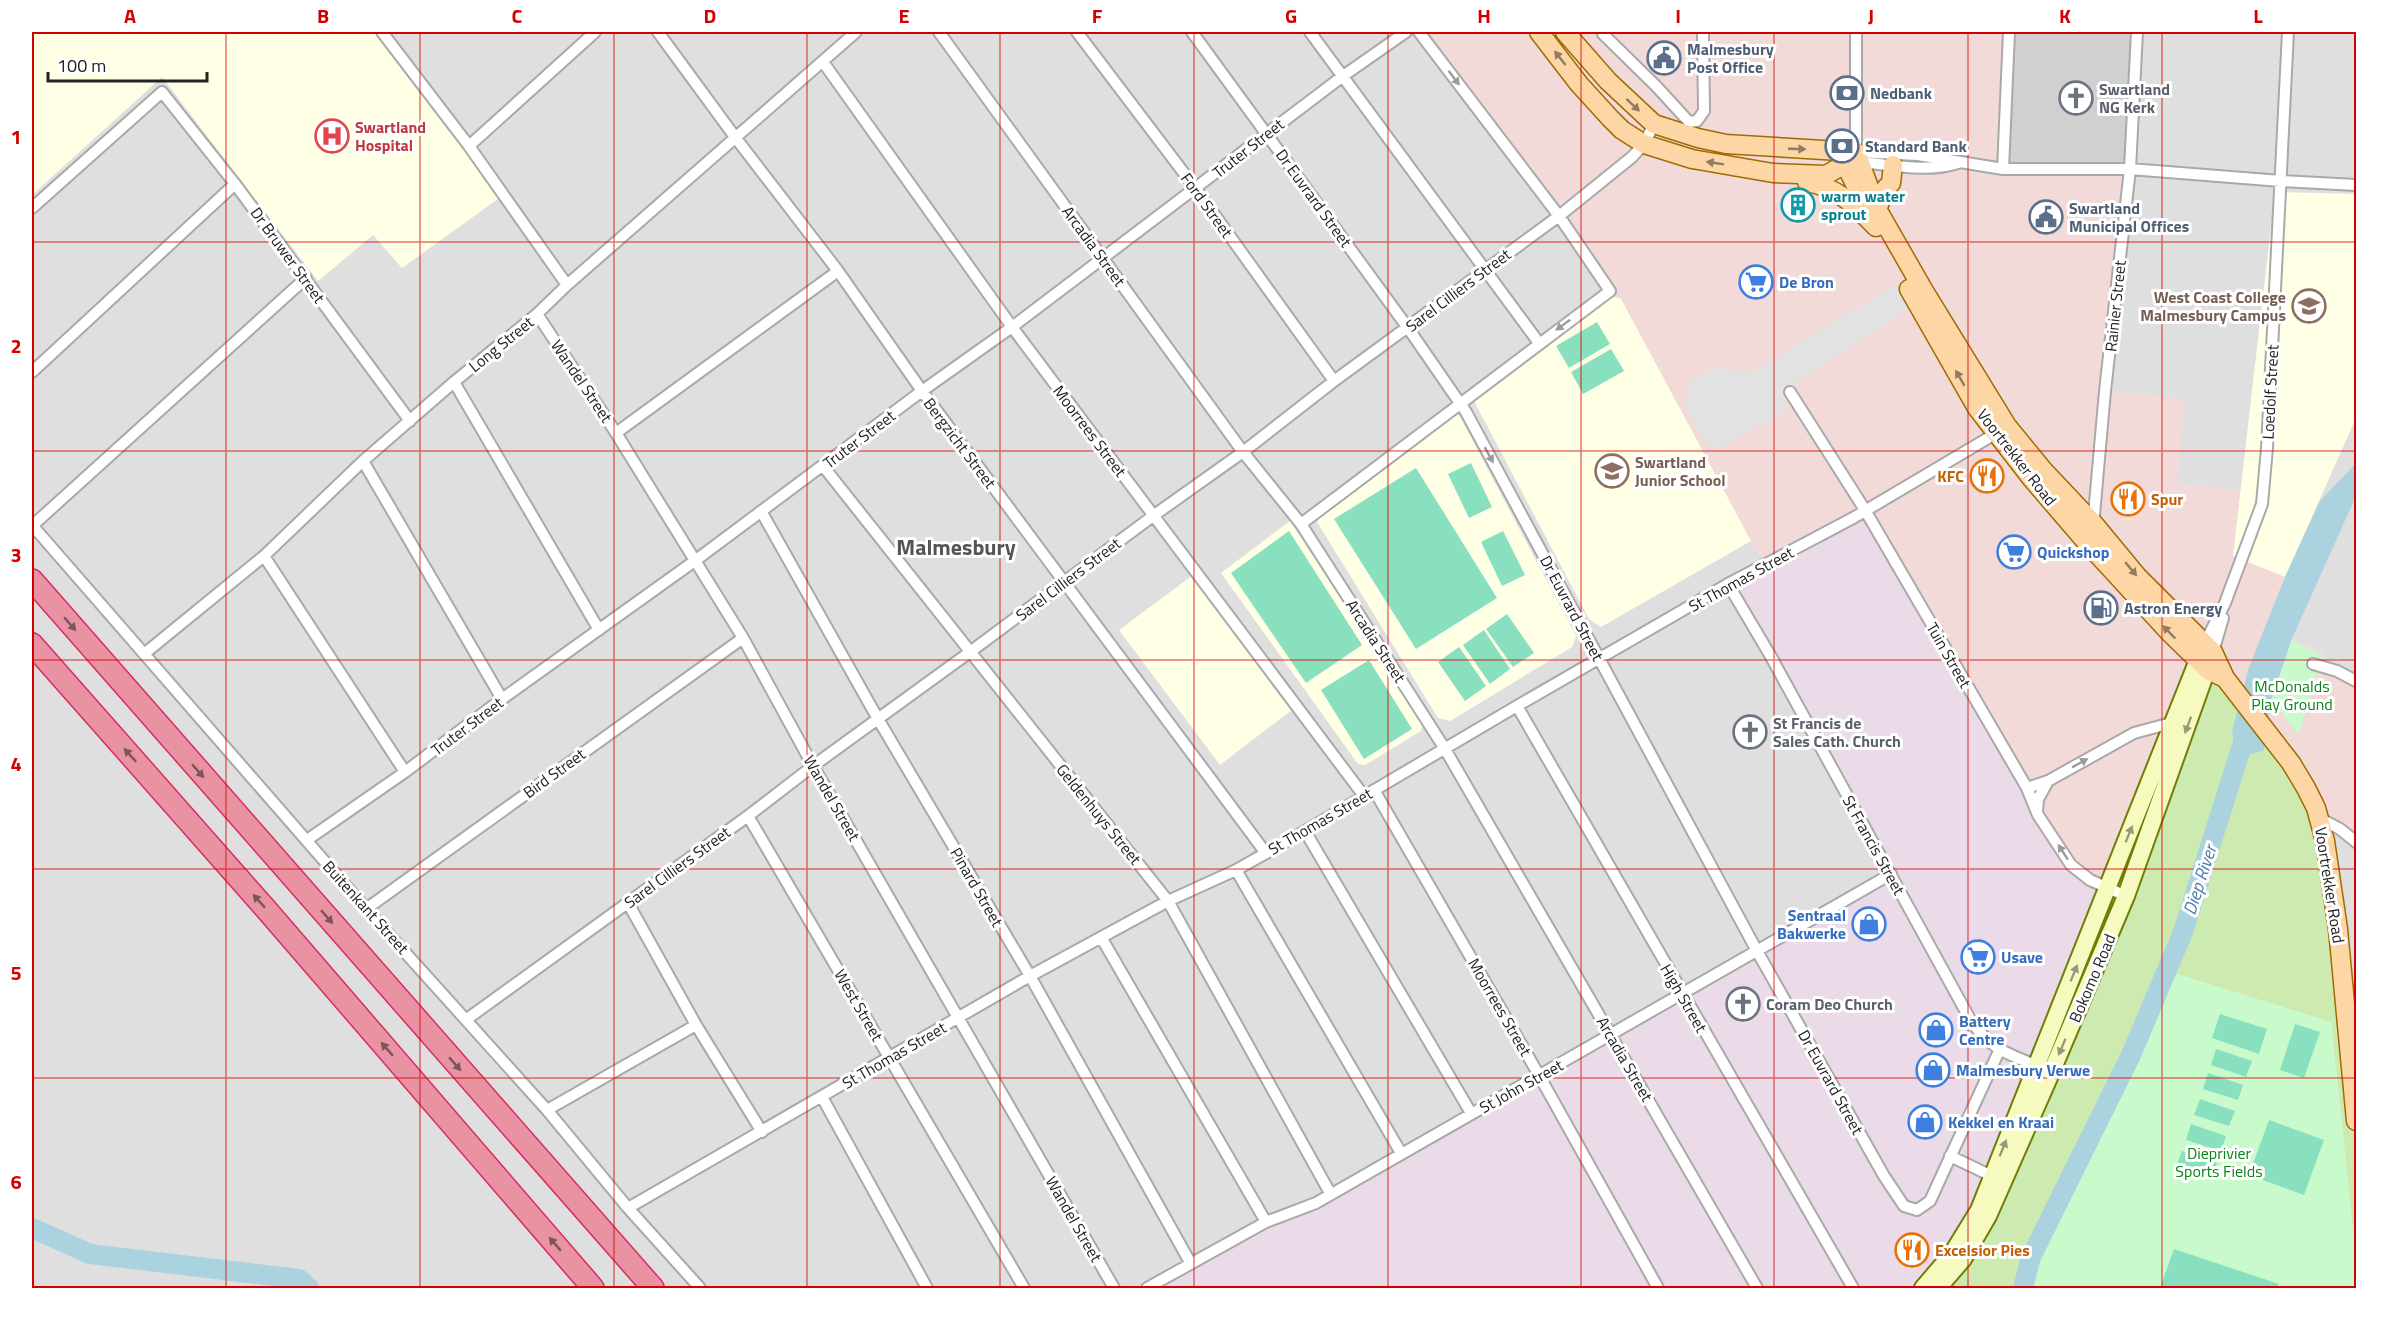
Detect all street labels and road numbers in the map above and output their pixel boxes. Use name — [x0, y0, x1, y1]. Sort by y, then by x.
street label: Truter Street — [1207, 112, 1289, 184]
street label: Dr Euvrard Street — [1270, 144, 1358, 252]
street label: Ford Street — [1175, 168, 1239, 243]
street label: Arcadia Street — [1056, 201, 1132, 292]
street label: Dr Bruwer Street — [245, 202, 331, 308]
street label: Sarel Cilliers Street — [1400, 242, 1516, 338]
street label: Rainier Street — [2098, 259, 2132, 353]
street label: Long Street — [463, 310, 539, 378]
street label: Wandel Street — [545, 335, 619, 428]
street label: Loedolf Street — [2256, 344, 2284, 440]
street label: Moorrees Street — [1047, 380, 1133, 482]
street label: Bergzicht Street — [918, 393, 1002, 494]
street label: Voortrekker Road — [1971, 403, 2063, 511]
street label: Truter Street — [818, 404, 900, 474]
street label: Sarel Cilliers Street — [1010, 531, 1126, 627]
street label: St Thomas Street — [1684, 540, 1798, 618]
street label: Dr Euvrard Street — [1534, 551, 1610, 665]
street label: Arcadia Street — [1340, 595, 1412, 688]
street label: Tuin Street — [1921, 618, 1978, 693]
street label: Truter Street — [426, 691, 508, 761]
street label: Bird Street — [518, 742, 590, 804]
street label: Wandel Street — [798, 751, 866, 846]
street label: Geldenhuys Street — [1051, 758, 1147, 870]
street label: St Thomas Street — [1263, 781, 1377, 861]
street label: St Francis Street — [1837, 791, 1911, 900]
street label: Sarel Cilliers Street — [619, 820, 735, 914]
street label: Voortrekker Road — [2309, 825, 2351, 945]
street label: Pinard Street — [945, 843, 1010, 932]
street label: Buitenkant Street — [317, 855, 415, 959]
street label: Bokomo Road — [2063, 930, 2121, 1026]
street label: Moorrees Street — [1462, 954, 1538, 1061]
street label: High Street — [1655, 959, 1714, 1037]
street label: West Street — [829, 964, 890, 1046]
street label: Arcadia Street — [1591, 1012, 1659, 1106]
street label: St Thomas Street — [837, 1015, 951, 1095]
street label: Dr Euvrard Street — [1792, 1025, 1870, 1139]
street label: St John Street — [1475, 1053, 1568, 1119]
street label: Wandel Street — [1040, 1172, 1108, 1267]

